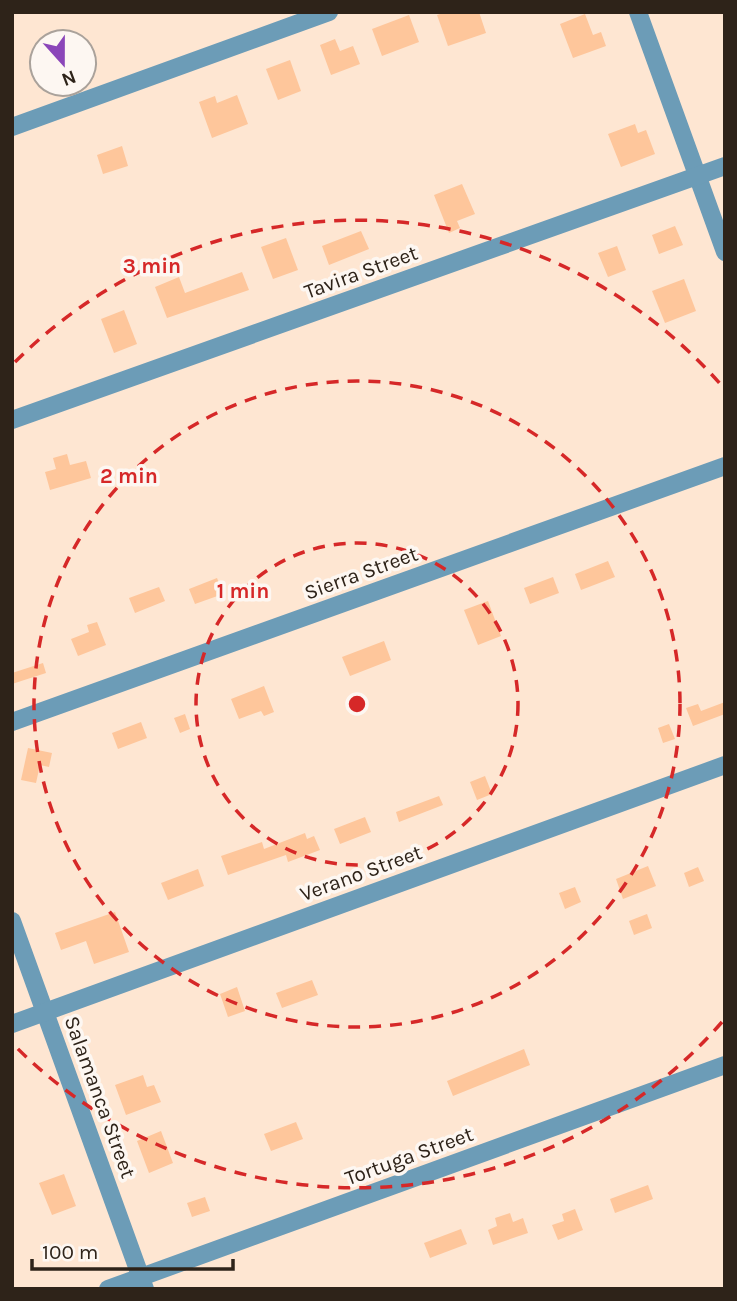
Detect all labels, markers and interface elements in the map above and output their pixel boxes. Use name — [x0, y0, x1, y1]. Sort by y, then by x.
north arrow — [28, 28, 98, 98]
text: N — [58, 65, 79, 91]
street label: Tavira Street — [301, 240, 421, 304]
text: 3 min — [123, 254, 181, 278]
text: 2 min — [100, 464, 158, 488]
street label: Sierra Street — [301, 541, 421, 605]
text: 1 min — [217, 579, 269, 603]
centre of rings — [345, 692, 369, 716]
street label: Verano Street — [297, 840, 425, 906]
street label: Salamanca Street — [60, 1013, 140, 1181]
street label: Tortuga Street — [342, 1122, 476, 1190]
scale bar — [32, 1228, 233, 1272]
text: 100 m — [42, 1240, 99, 1264]

